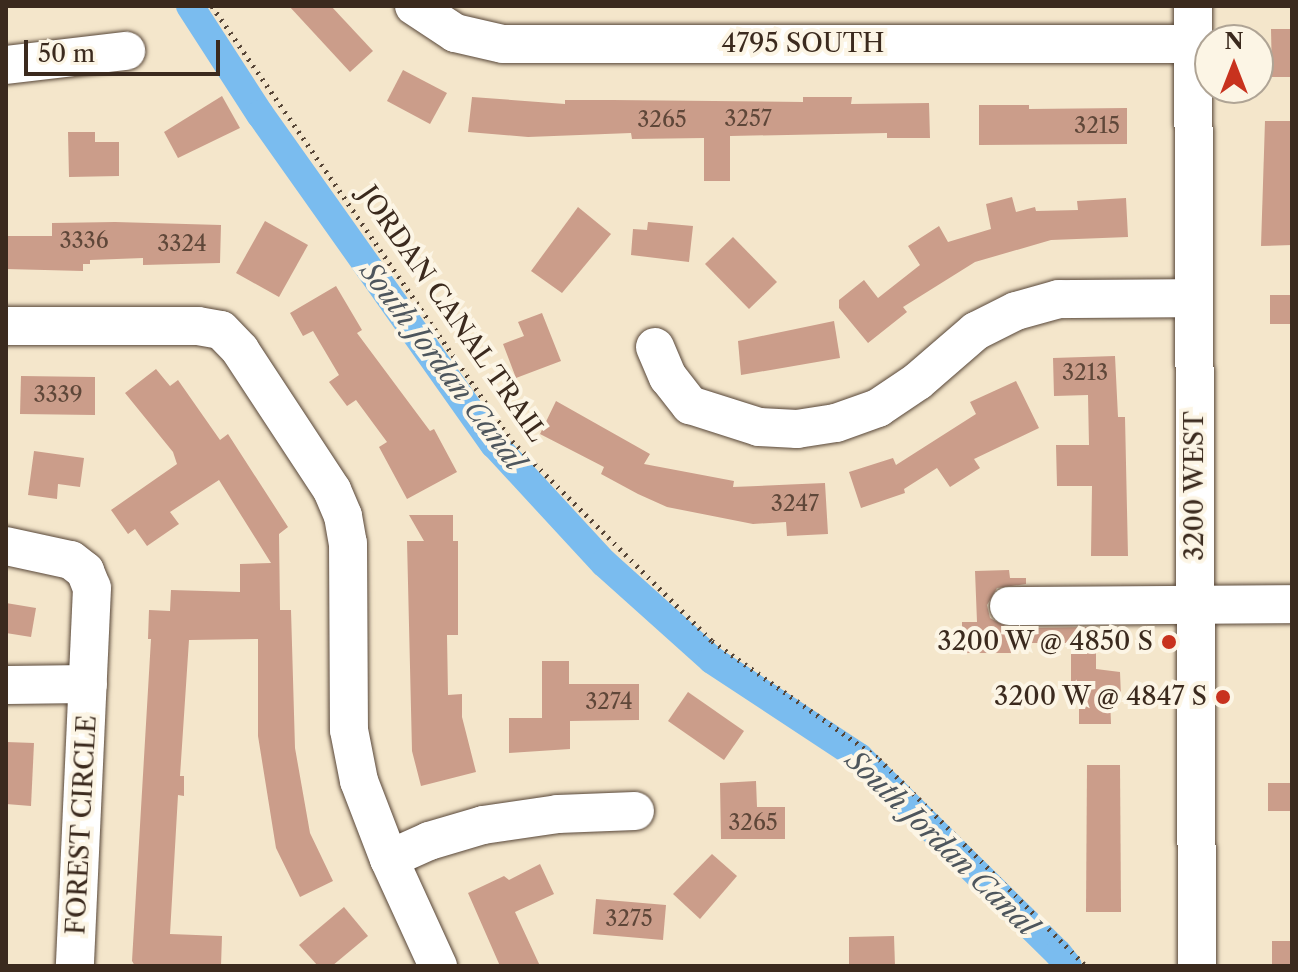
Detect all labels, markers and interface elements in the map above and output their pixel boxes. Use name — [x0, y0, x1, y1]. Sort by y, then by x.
scale bar — [28, 24, 224, 74]
north arrow — [1194, 24, 1274, 104]
street label: 4795 SOUTH — [722, 28, 884, 60]
text: N — [1224, 28, 1244, 55]
text: 50 m — [38, 39, 95, 68]
house number: 3257 — [724, 106, 772, 132]
house number: 3265 — [637, 107, 687, 133]
house number: 3215 — [1074, 113, 1120, 139]
street label: JORDAN CANAL TRAIL — [351, 180, 553, 448]
house number: 3336 — [59, 228, 109, 254]
house number: 3324 — [157, 231, 207, 257]
water label: South Jordan Canal — [354, 255, 532, 477]
house number: 3213 — [1062, 360, 1108, 386]
house number: 3339 — [33, 382, 83, 408]
street label: 3200 WEST — [1179, 411, 1211, 561]
house number: 3247 — [771, 491, 819, 517]
place label: 3200 W @ 4850 S — [935, 626, 1153, 658]
marker: 3200 W @ 4850 S — [1160, 633, 1178, 651]
place label: 3200 W @ 4847 S — [992, 681, 1207, 713]
marker: 3200 W @ 4847 S — [1214, 688, 1232, 706]
house number: 3274 — [585, 689, 633, 715]
street label: FOREST CIRCLE — [61, 714, 103, 936]
water label: South Jordan Canal — [840, 743, 1044, 943]
house number: 3265 — [728, 810, 778, 836]
house number: 3275 — [605, 906, 653, 932]

